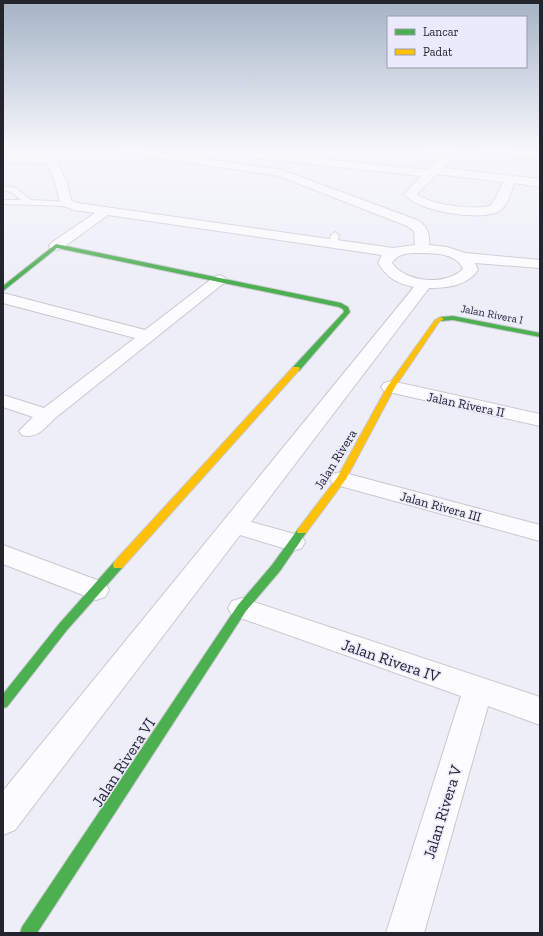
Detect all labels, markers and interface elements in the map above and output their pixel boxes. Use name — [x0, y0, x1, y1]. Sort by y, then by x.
legend — [387, 16, 527, 68]
text: Lancar — [423, 25, 459, 39]
text: Padat — [423, 45, 453, 59]
street label: Jalan Rivera I — [460, 302, 525, 327]
street label: Jalan Rivera II — [426, 389, 506, 420]
street label: Jalan Rivera — [311, 426, 360, 492]
street label: Jalan Rivera III — [399, 488, 483, 525]
street label: Jalan Rivera IV — [339, 635, 443, 686]
street label: Jalan Rivera VI — [88, 714, 159, 810]
street label: Jalan Rivera V — [419, 762, 466, 861]

